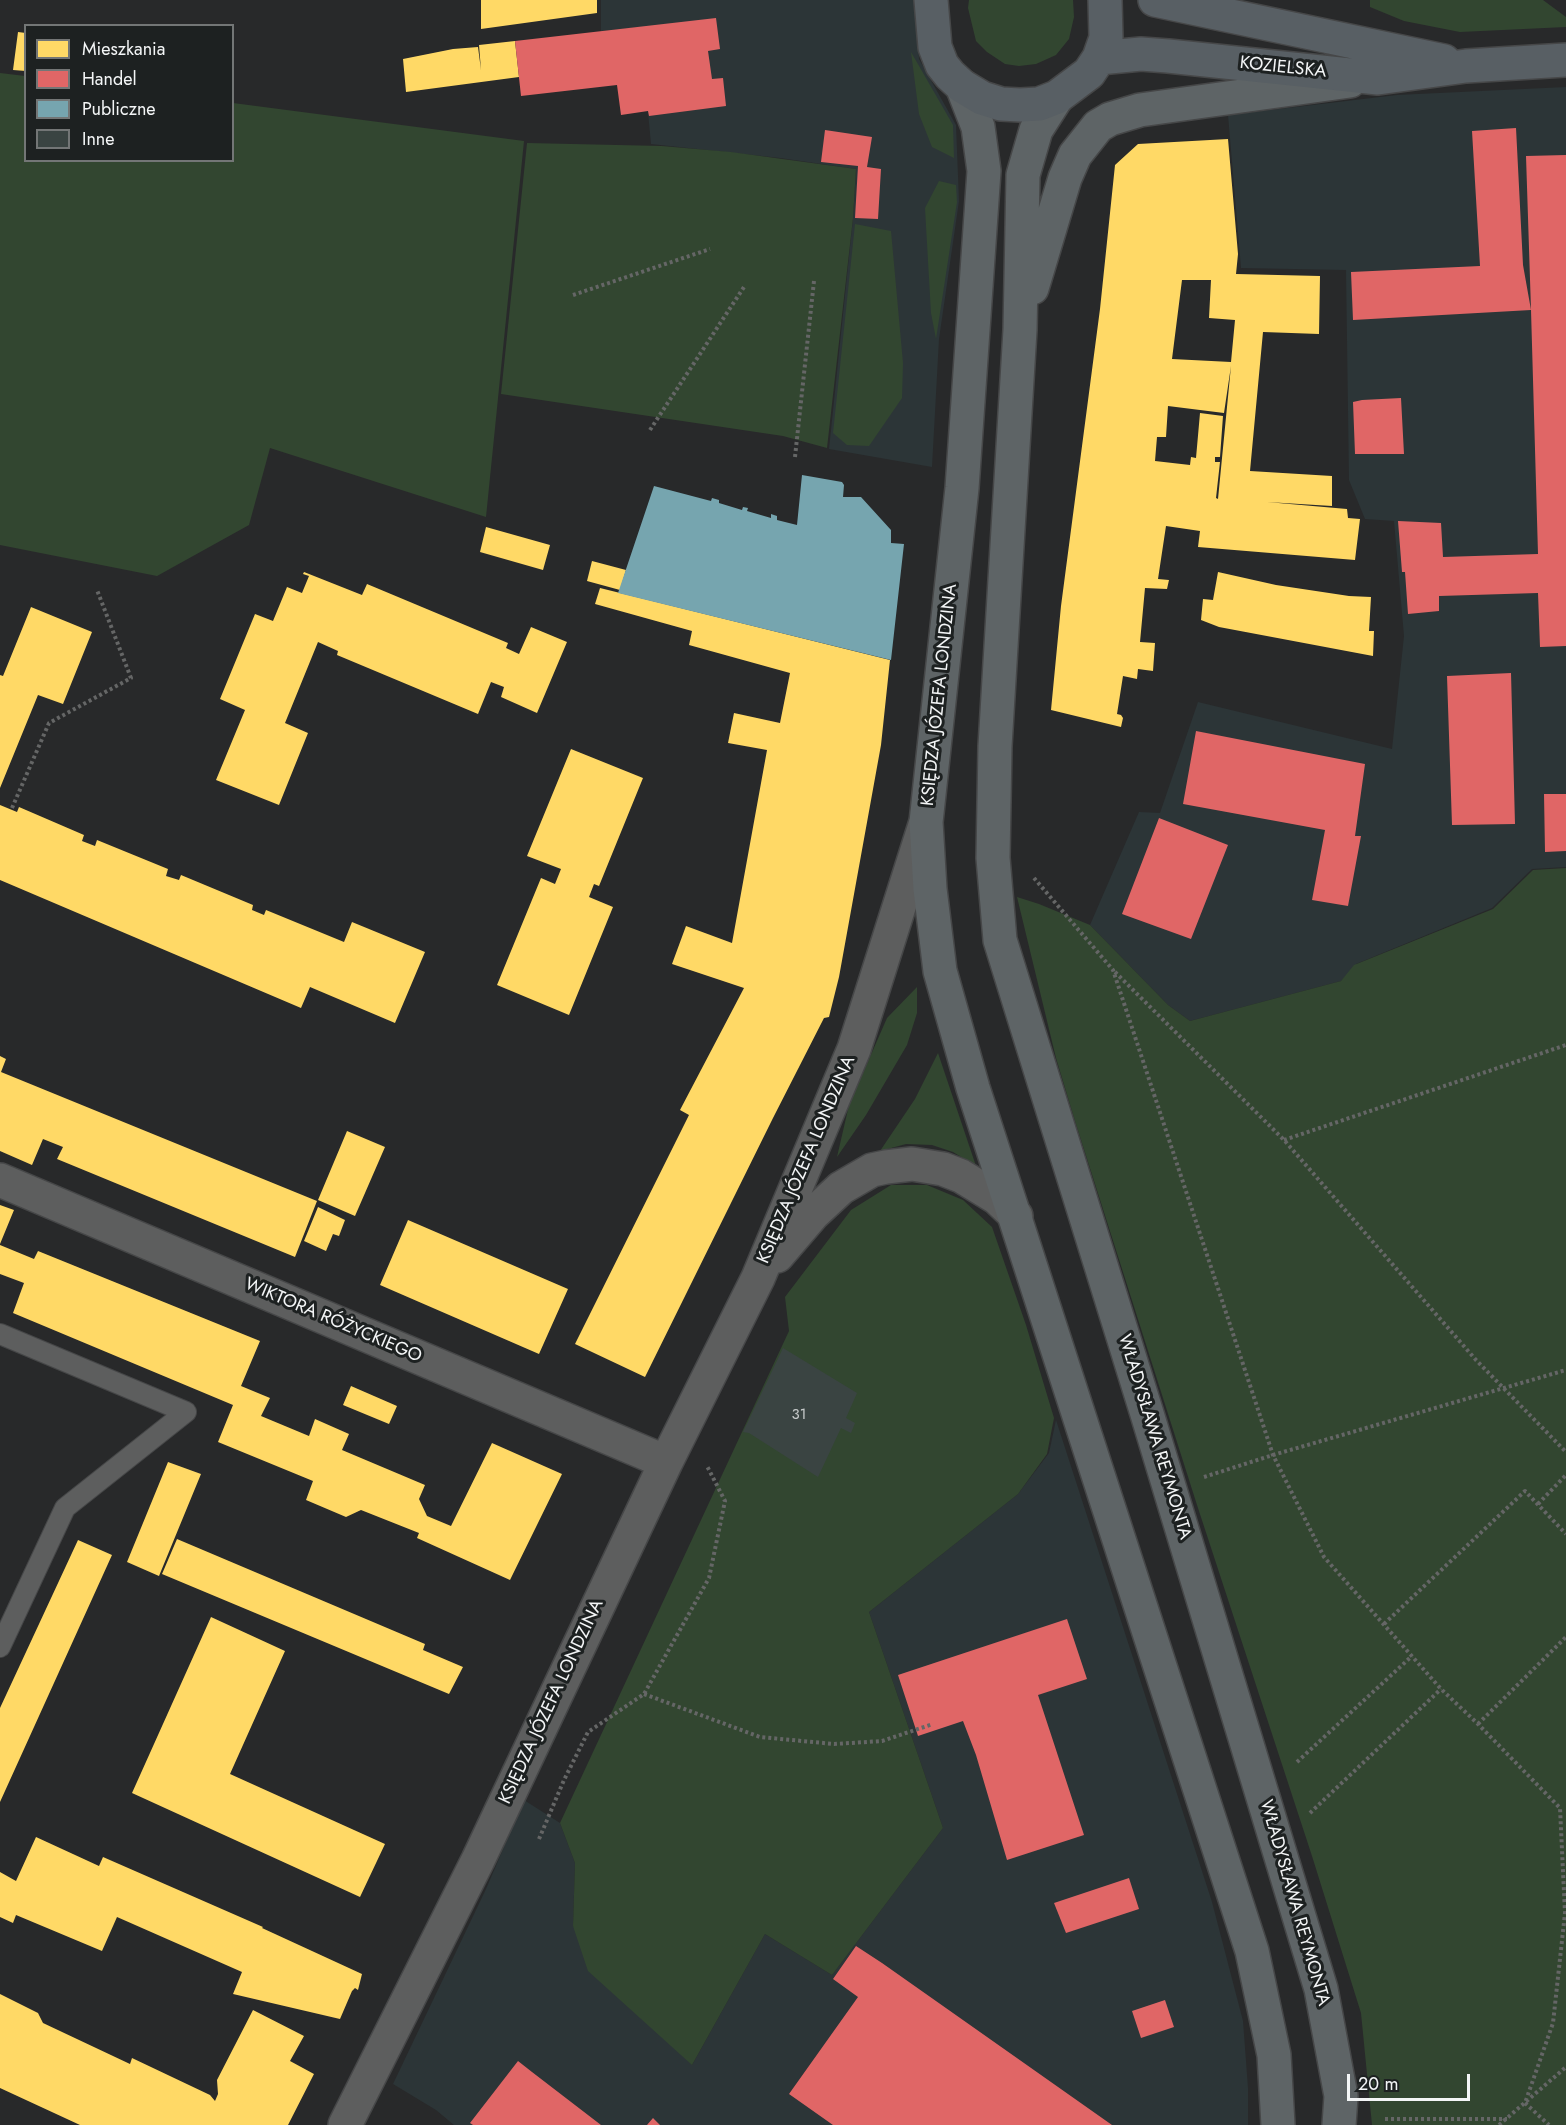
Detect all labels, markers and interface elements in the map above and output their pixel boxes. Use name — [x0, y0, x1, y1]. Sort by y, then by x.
legend — [24, 24, 234, 162]
text: Mieszkania — [82, 36, 165, 62]
street label: KOZIELSKA — [1239, 53, 1327, 83]
text: Handel — [82, 66, 137, 92]
text: Publiczne — [82, 96, 156, 122]
text: Inne — [82, 126, 115, 152]
street label: KSIĘDZA JÓZEFA LONDZINA — [918, 583, 962, 807]
street label: KSIĘDZA JÓZEFA LONDZINA — [753, 1053, 861, 1267]
street label: WIKTORA RÓŻYCKIEGO — [241, 1274, 425, 1368]
street label: WŁADYSŁAWA REYMONTA — [1112, 1332, 1196, 1542]
house number: 31 — [792, 1406, 806, 1424]
street label: KSIĘDZA JÓZEFA LONDZINA — [495, 1596, 609, 1808]
street label: WŁADYSŁAWA REYMONTA — [1254, 1798, 1334, 2008]
scale bar — [1350, 2062, 1473, 2100]
text: 20 m — [1358, 2071, 1398, 2097]

